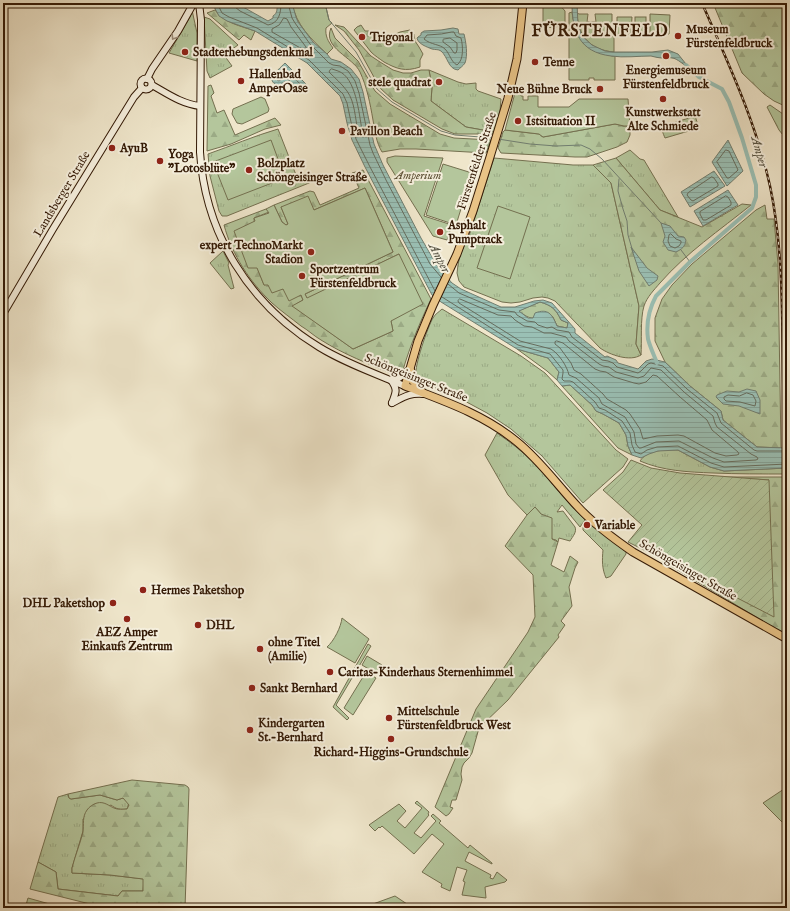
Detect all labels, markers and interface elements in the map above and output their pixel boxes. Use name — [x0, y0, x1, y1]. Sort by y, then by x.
district label: FÜRSTENFELD — [531, 21, 669, 42]
place label: Museum Fürstenfeldbruck — [686, 22, 773, 51]
place label: Trigonal — [369, 30, 414, 46]
marker: Museum Fürstenfeldbruck — [673, 31, 683, 41]
marker: Trigonal — [357, 32, 367, 42]
one-way arrow — [172, 33, 179, 40]
place label: Stadterhebungsdenkmal — [193, 45, 314, 61]
marker: Stadterhebungsdenkmal — [180, 47, 190, 57]
marker: Energiemuseum Fürstenfeldbruck — [661, 51, 671, 61]
place label: Tenne — [542, 55, 575, 70]
marker: Tenne — [530, 57, 540, 67]
place label: Energiemuseum Fürstenfeldbruck — [623, 63, 710, 92]
place label: Hallenbad AmperOase — [248, 67, 308, 97]
place label: stele quadrat — [368, 75, 432, 91]
marker: Hallenbad AmperOase — [236, 76, 246, 86]
marker: stele quadrat — [434, 77, 444, 87]
place label: Neue Bühne Bruck — [496, 82, 593, 97]
marker: Neue Bühne Bruck — [595, 84, 605, 94]
marker: Kunstwerkstatt Alte Schmiede — [658, 94, 668, 104]
place label: Kunstwerkstatt Alte Schmiede — [625, 105, 702, 134]
street label: Fürstenfelder Straße — [454, 110, 500, 212]
place label: Istsituation II — [526, 114, 596, 129]
marker: Istsituation II — [513, 116, 523, 126]
place label: Pavillon Beach — [350, 124, 423, 139]
marker: Pavillon Beach — [337, 126, 347, 136]
water label: Amper — [746, 132, 772, 170]
place label: AyuB — [119, 141, 148, 157]
marker: AyuB — [107, 143, 117, 153]
place label: Yoga "Lotosblüte" — [168, 147, 235, 176]
street label: Landsberger Straße — [30, 148, 94, 240]
marker: Yoga "Lotosblüte" — [155, 156, 165, 166]
place label: Bolzplatz Schöngeisinger Straße — [257, 156, 368, 186]
marker: Bolzplatz Schöngeisinger Straße — [244, 165, 254, 175]
park label: Amperium — [393, 168, 441, 183]
place label: Asphalt Pumptrack — [447, 218, 503, 248]
marker: Asphalt Pumptrack — [435, 227, 445, 237]
place label: expert TechnoMarkt Stadion — [200, 238, 304, 267]
water label: Amper — [423, 238, 454, 277]
marker: expert TechnoMarkt Stadion — [306, 247, 316, 257]
place label: Sportzentrum Fürstenfeldbruck — [310, 262, 397, 291]
marker: Sportzentrum Fürstenfeldbruck — [297, 271, 307, 281]
street label: Schöngeisinger Straße — [362, 350, 470, 406]
place label: Variable — [594, 518, 636, 533]
marker: Variable — [582, 520, 592, 530]
street label: Schöngeisinger Straße — [637, 536, 740, 604]
place label: Hermes Paketshop — [151, 583, 245, 599]
marker: Hermes Paketshop — [138, 585, 148, 595]
place label: DHL Paketshop — [23, 596, 105, 612]
marker: DHL Paketshop — [108, 598, 118, 608]
marker: AEZ Amper Einkaufs Zentrum — [122, 614, 132, 624]
place label: DHL — [206, 618, 235, 633]
marker: DHL — [193, 620, 203, 630]
place label: AEZ Amper Einkaufs Zentrum — [81, 625, 173, 654]
place label: ohne Titel (Amilie) — [268, 635, 321, 664]
marker: ohne Titel (Amilie) — [255, 644, 265, 654]
place label: Caritas-Kinderhaus Sternenhimmel — [338, 665, 514, 680]
marker: Caritas-Kinderhaus Sternenhimmel — [325, 667, 335, 677]
place label: Sankt Bernhard — [260, 681, 338, 696]
marker: Sankt Bernhard — [247, 683, 257, 693]
place label: Mittelschule Fürstenfeldbruck West — [397, 704, 512, 733]
marker: Mittelschule Fürstenfeldbruck West — [384, 713, 394, 723]
place label: Kindergarten St.-Bernhard — [258, 716, 325, 745]
marker: Kindergarten St.-Bernhard — [245, 725, 255, 735]
marker: Richard-Higgins-Grundschule — [386, 734, 396, 744]
place label: Richard-Higgins-Grundschule — [314, 745, 469, 761]

